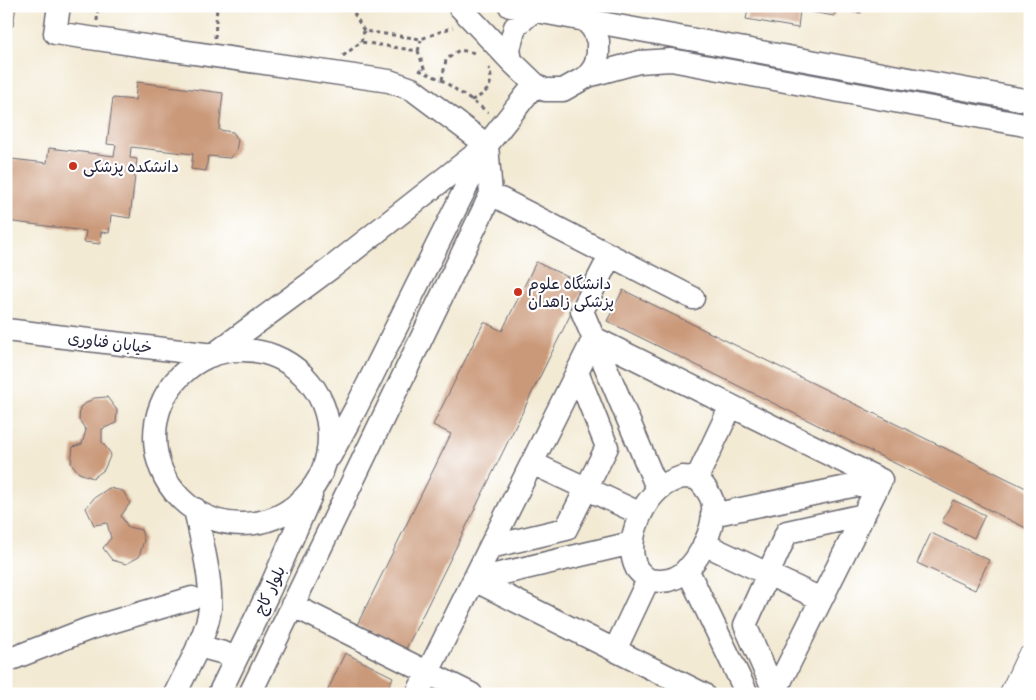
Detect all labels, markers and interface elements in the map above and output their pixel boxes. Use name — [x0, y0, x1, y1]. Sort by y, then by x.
place label: دانشکده پزشکی — [83, 155, 179, 177]
marker: دانشکده پزشکی — [67, 160, 79, 172]
place label: دانشگاه علوم پزشکی زاهدان — [528, 272, 614, 312]
marker: دانشگاه علوم پزشکی زاهدان — [512, 286, 524, 298]
street label: خیابان فناوری — [67, 326, 153, 358]
street label: بلوار کاج — [248, 562, 290, 618]

